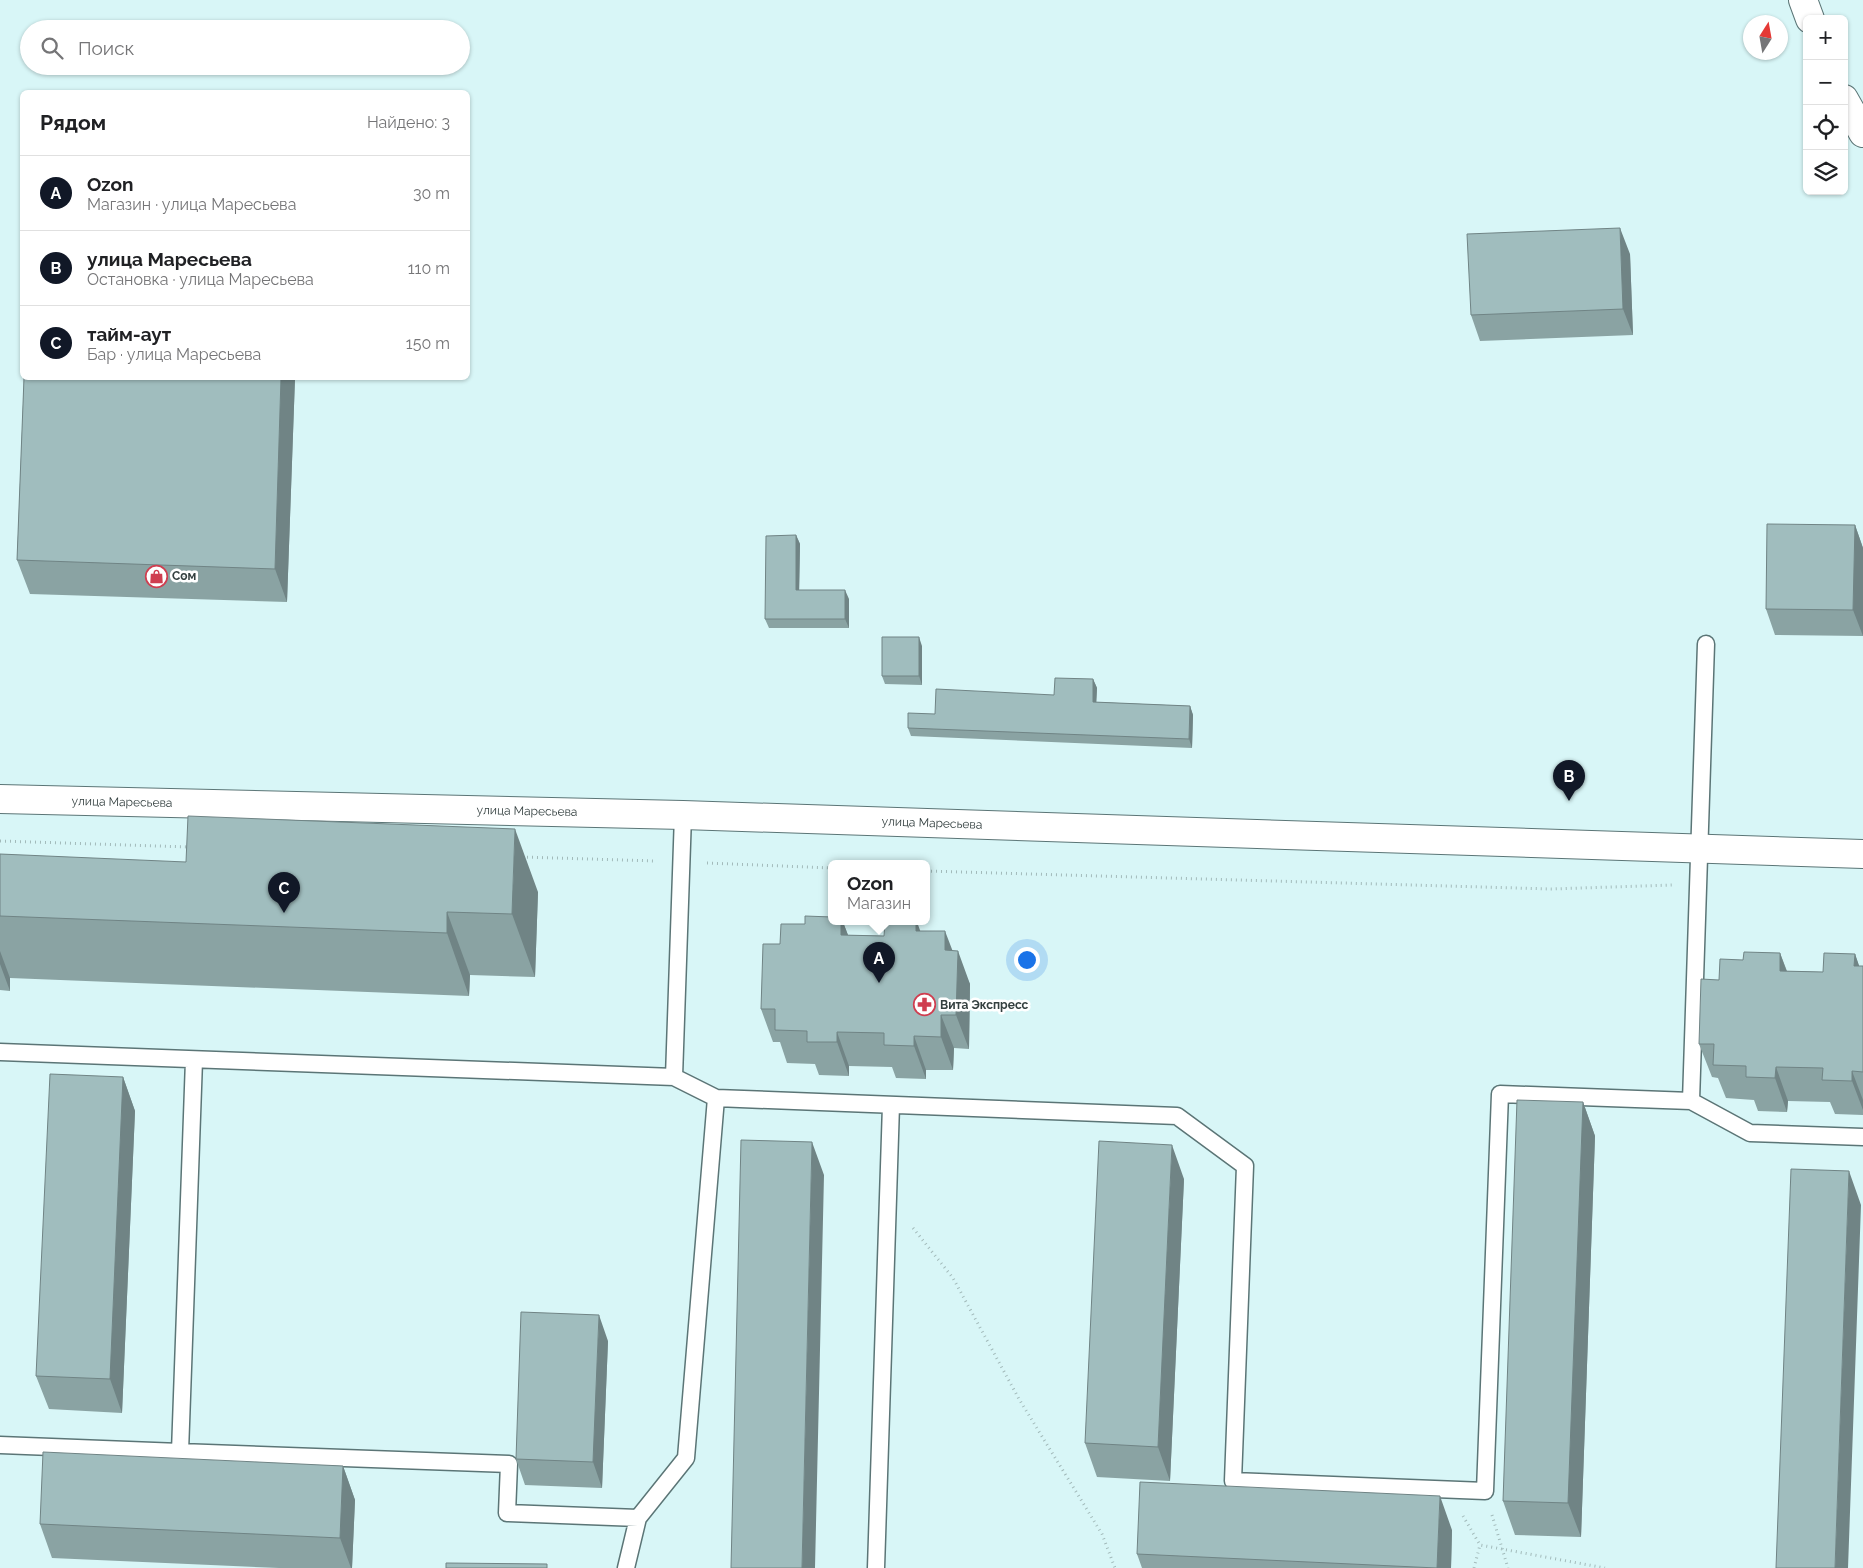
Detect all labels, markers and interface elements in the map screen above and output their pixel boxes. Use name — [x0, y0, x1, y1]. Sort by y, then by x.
north arrow — [1743, 15, 1788, 60]
map controls — [1803, 15, 1848, 195]
button: + — [1803, 15, 1848, 60]
search box — [20, 20, 470, 75]
icon: search — [38, 34, 66, 62]
text: Поиск — [78, 37, 134, 59]
button: − — [1803, 60, 1848, 105]
button: locate — [1803, 105, 1848, 150]
text: Рядом — [40, 110, 106, 135]
text: Найдено: 3 — [367, 113, 450, 132]
button: layers — [1803, 150, 1848, 195]
text: Ozon — [87, 173, 134, 195]
text: A — [51, 184, 61, 203]
text: 30 m — [413, 184, 450, 203]
text: Магазин · улица Маресьева — [87, 195, 296, 214]
text: улица Маресьева — [87, 248, 252, 270]
text: B — [51, 259, 61, 278]
text: 110 m — [408, 259, 450, 278]
text: Остановка · улица Маресьева — [87, 270, 314, 289]
text: тайм-аут — [87, 323, 171, 345]
text: C — [51, 334, 61, 353]
text: 150 m — [406, 334, 450, 353]
text: Бар · улица Маресьева — [87, 345, 261, 364]
shop icon: Сом — [144, 564, 168, 588]
place label: Сом — [172, 569, 196, 583]
pin: B — [1553, 760, 1585, 801]
street label: улица Маресьева — [71, 794, 173, 810]
street label: улица Маресьева — [476, 803, 578, 819]
street label: улица Маресьева — [881, 814, 983, 832]
popup — [828, 860, 930, 925]
pin: C — [268, 872, 300, 913]
text: Ozon — [847, 872, 893, 894]
text: Магазин — [847, 894, 911, 913]
pin: A — [863, 942, 895, 983]
your location — [1014, 947, 1040, 973]
pharmacy icon: Вита Экспресс — [912, 993, 936, 1017]
place label: Вита Экспресс — [940, 998, 1029, 1012]

